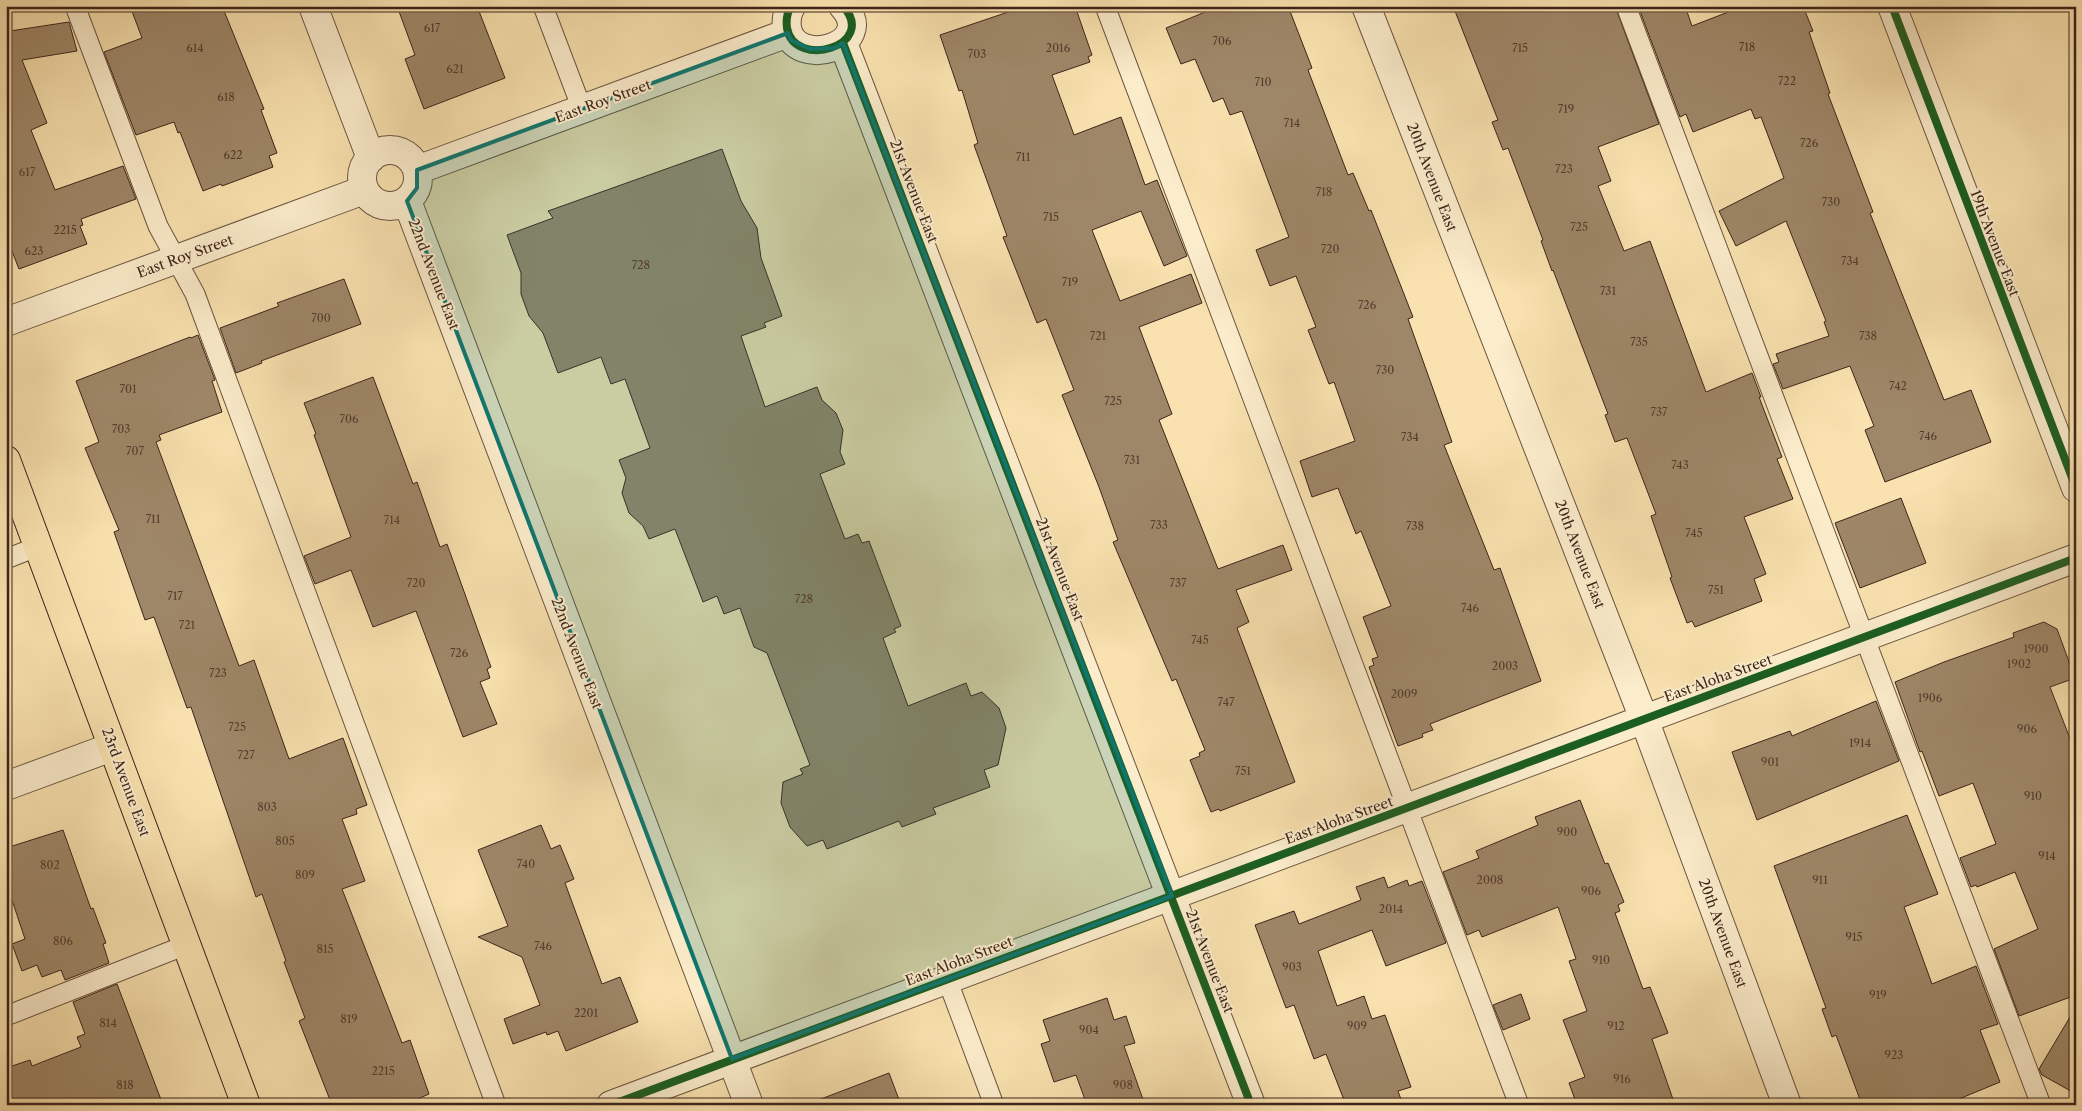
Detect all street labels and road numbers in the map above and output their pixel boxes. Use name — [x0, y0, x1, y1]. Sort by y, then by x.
street label: East Roy Street — [553, 75, 653, 127]
street label: 20th Avenue East — [1403, 120, 1461, 234]
street label: 21st Avenue East — [886, 137, 942, 245]
street label: 19th Avenue East — [1966, 187, 2024, 299]
street label: 22nd Avenue East — [404, 216, 464, 332]
street label: East Roy Street — [135, 230, 235, 282]
street label: 20th Avenue East — [1551, 497, 1609, 611]
street label: 21st Avenue East — [1032, 515, 1088, 623]
street label: 22nd Avenue East — [547, 595, 607, 711]
street label: East Aloha Street — [1662, 650, 1775, 706]
street label: 23rd Avenue East — [98, 725, 154, 839]
street label: East Aloha Street — [1283, 792, 1396, 848]
street label: 20th Avenue East — [1695, 876, 1751, 990]
street label: 21st Avenue East — [1182, 907, 1238, 1015]
street label: East Aloha Street — [903, 932, 1015, 990]

